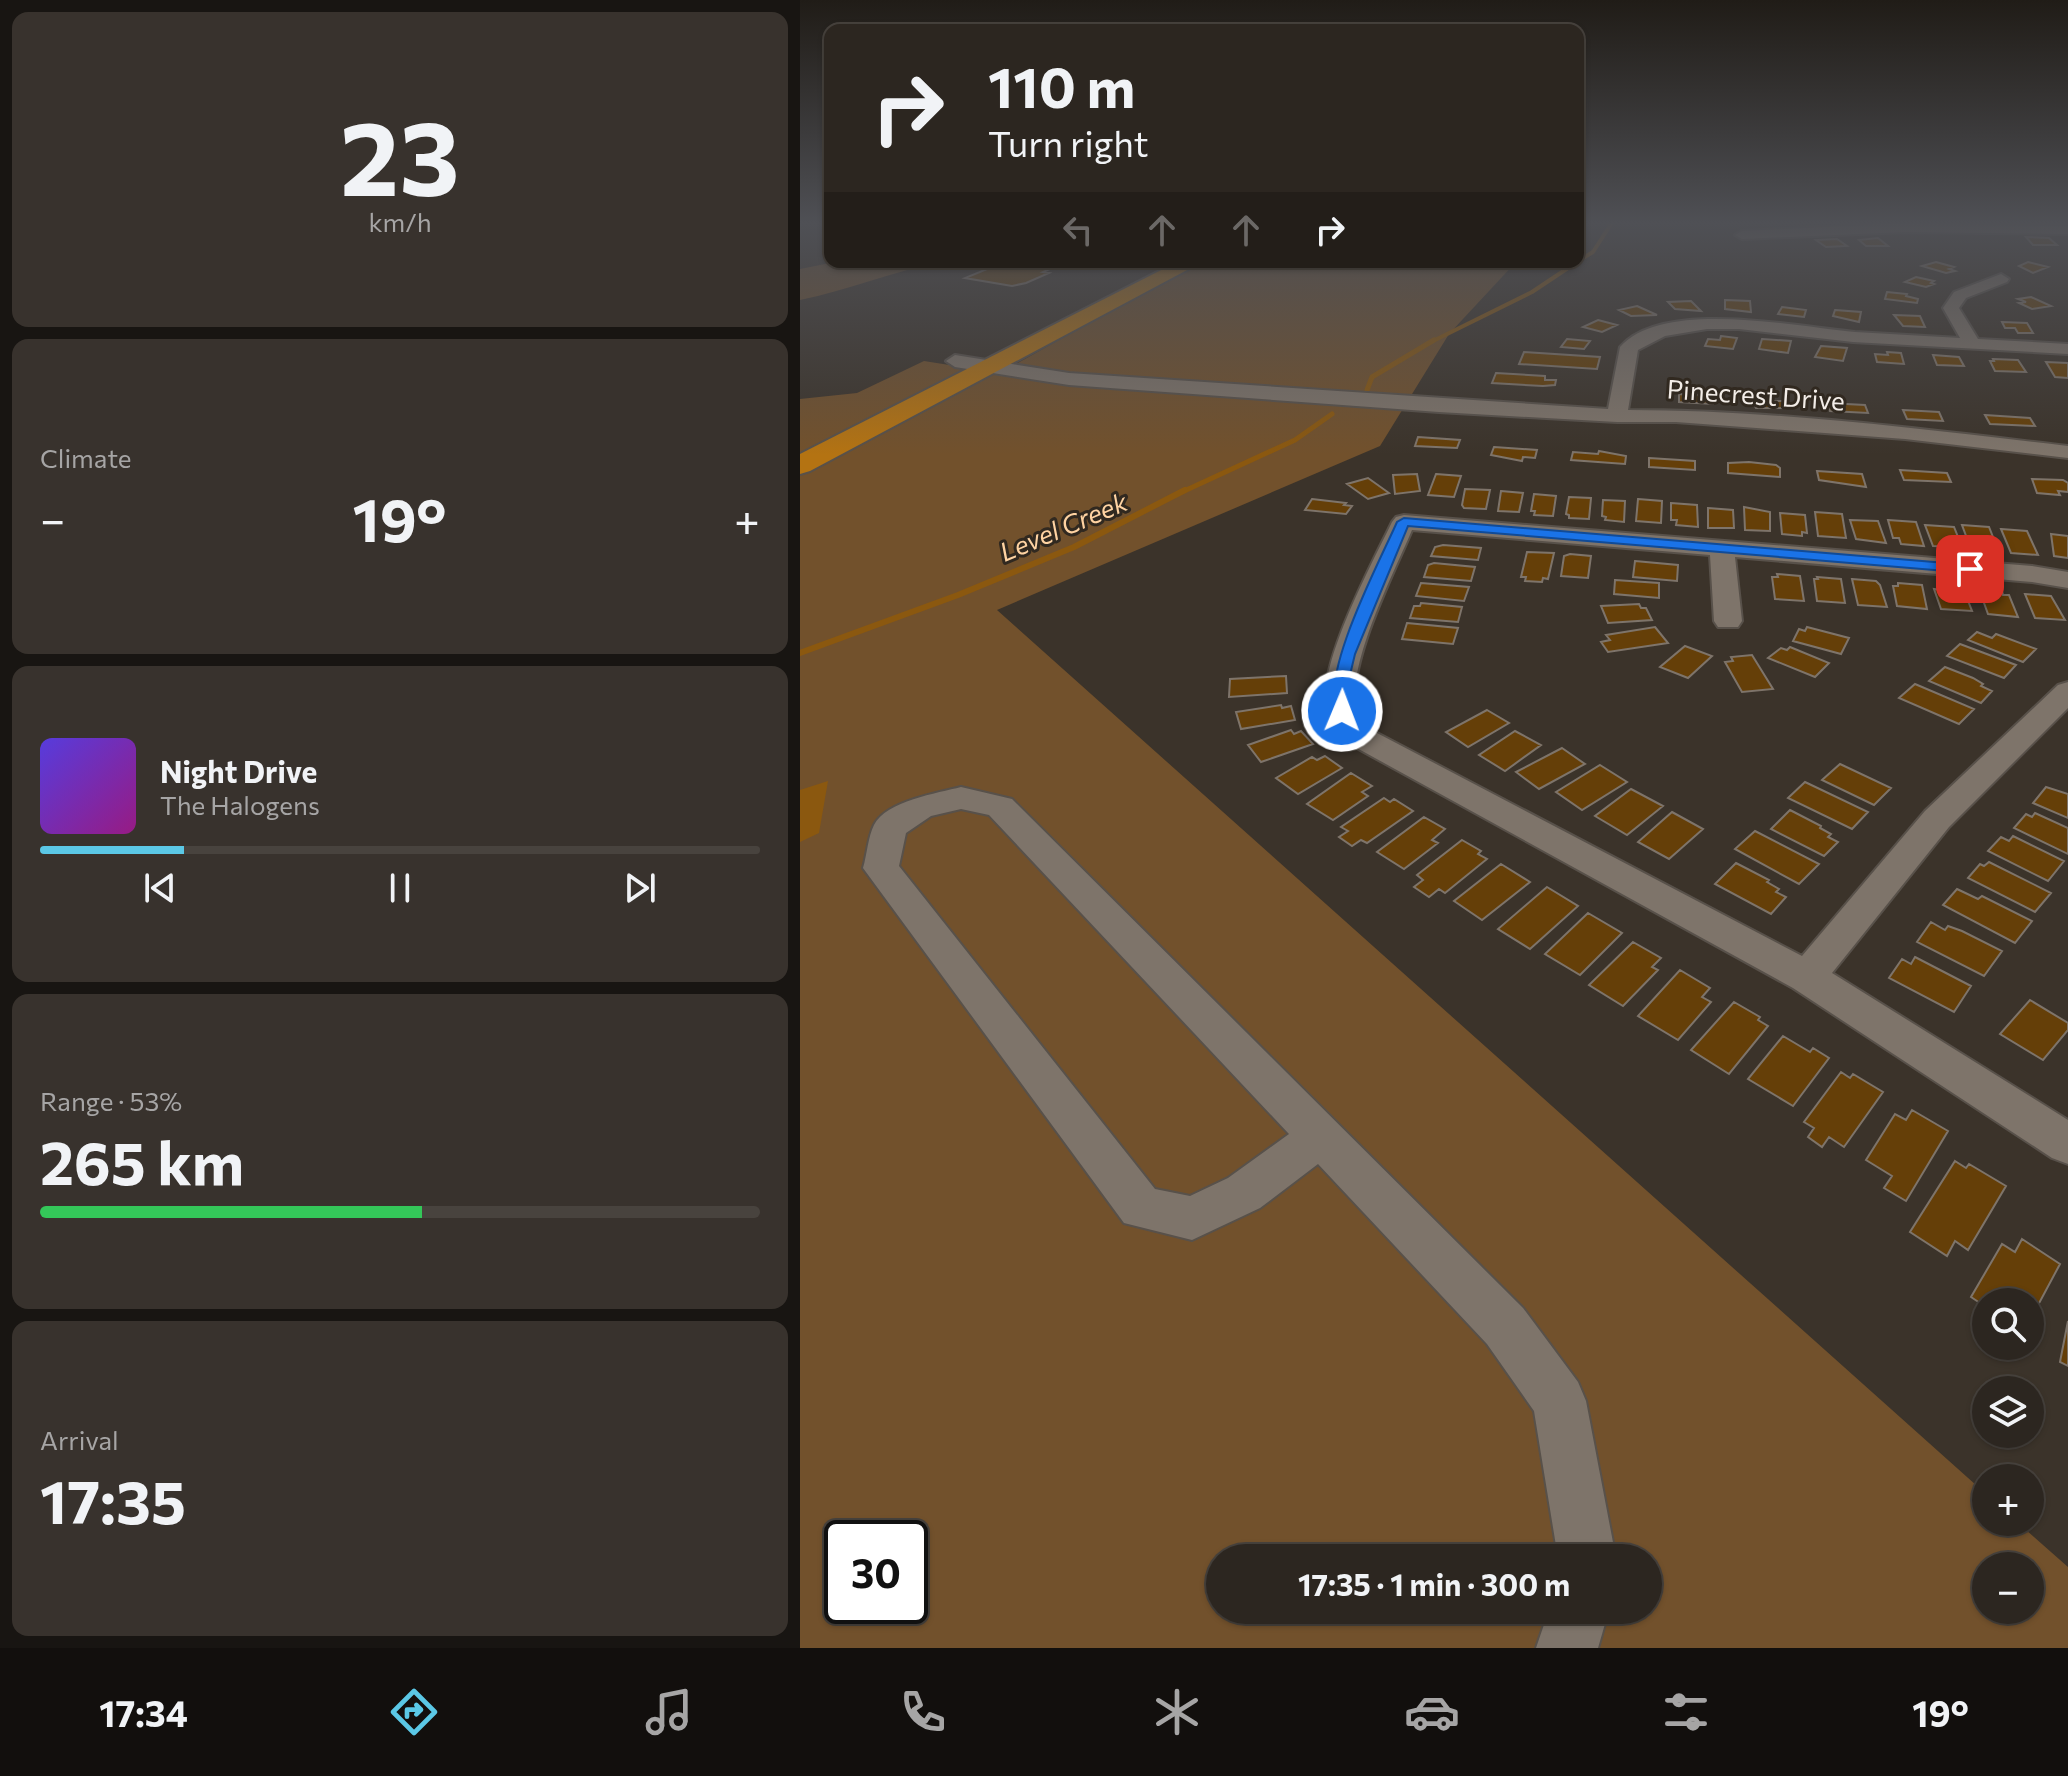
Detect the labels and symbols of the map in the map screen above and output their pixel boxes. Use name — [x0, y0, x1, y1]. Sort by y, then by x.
street label: Pinecrest Drive — [1666, 372, 1846, 416]
water label: Level Creek — [994, 485, 1132, 567]
pin — [1936, 535, 2004, 603]
position arrow — [1300, 669, 1384, 753]
speed limit sign: 30 — [824, 1520, 928, 1624]

